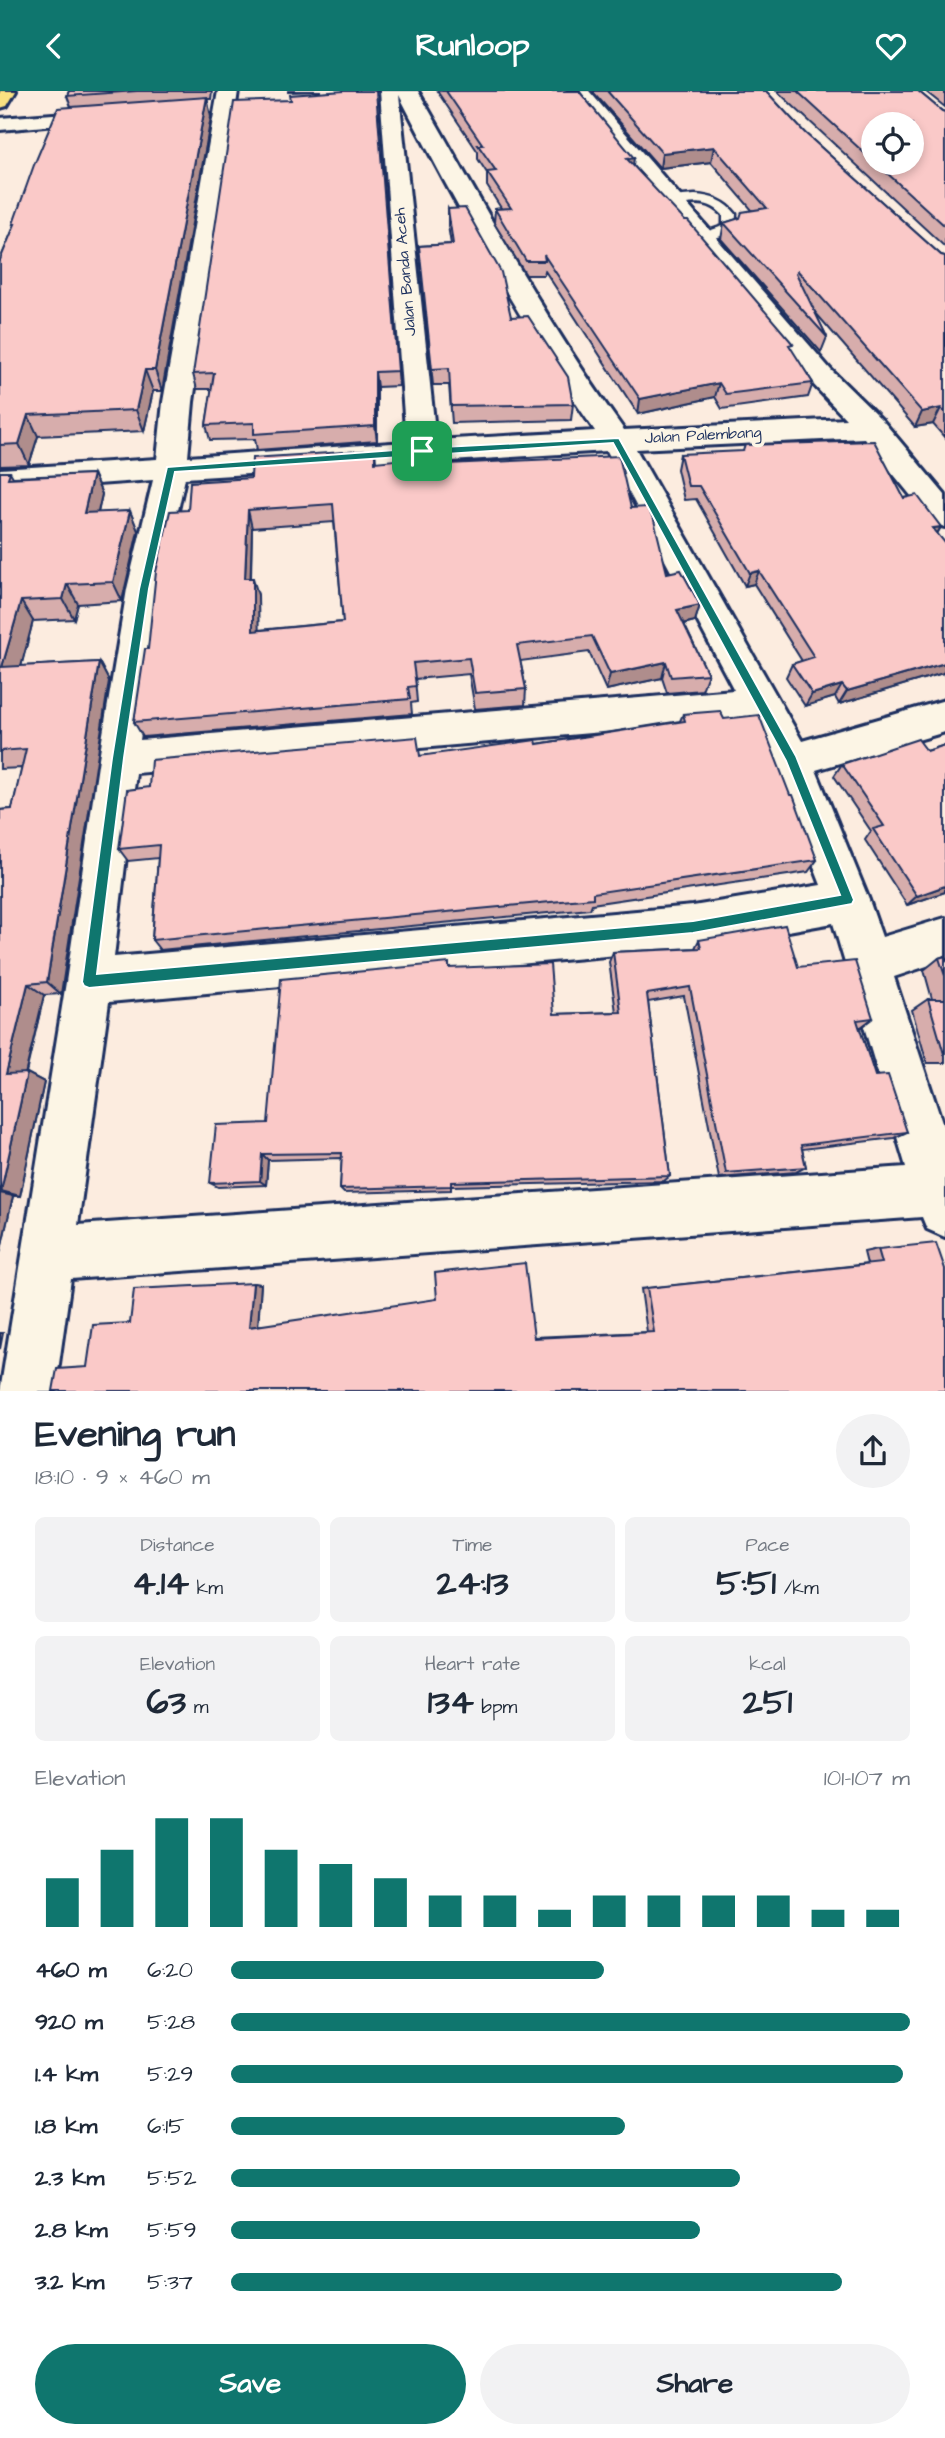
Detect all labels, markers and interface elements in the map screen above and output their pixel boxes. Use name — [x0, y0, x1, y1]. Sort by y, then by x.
text: Runloop — [416, 23, 529, 68]
icon: back — [35, 27, 73, 65]
icon: heart — [872, 27, 910, 65]
map controls — [861, 112, 924, 175]
button: locate — [861, 112, 924, 175]
street label: Jalan Banda Aceh — [388, 207, 422, 337]
pin — [392, 421, 452, 481]
street label: Jalan Palembang — [644, 421, 762, 450]
icon: arrive — [403, 432, 441, 470]
text: Evening run — [35, 1409, 236, 1461]
button: share — [836, 1414, 910, 1488]
text: 18:10 · 9 × 460 m — [35, 1461, 210, 1493]
text: Distance — [141, 1532, 214, 1559]
text: Time — [453, 1532, 492, 1559]
text: Pace — [745, 1532, 790, 1559]
text: 4.14 — [132, 1559, 189, 1608]
text: 24:13 — [437, 1559, 508, 1608]
text: 5:51 — [716, 1559, 776, 1608]
text: km — [189, 1575, 223, 1602]
text: /km — [776, 1575, 819, 1602]
text: Elevation — [140, 1651, 215, 1678]
text: Heart rate — [425, 1651, 520, 1678]
text: kcal — [749, 1651, 786, 1678]
text: 63 — [146, 1678, 186, 1727]
text: 134 — [428, 1678, 474, 1727]
text: 251 — [743, 1678, 792, 1727]
text: m — [186, 1694, 209, 1721]
text: bpm — [474, 1694, 517, 1721]
text: Elevation — [35, 1762, 126, 1794]
text: 101–107 m — [824, 1762, 910, 1794]
text: 460 m — [35, 1954, 107, 1986]
text: 6:20 — [147, 1954, 193, 1986]
text: 920 m — [35, 2006, 103, 2038]
text: 5:28 — [147, 2006, 195, 2038]
text: 1.4 km — [35, 2058, 98, 2090]
text: 5:29 — [147, 2058, 193, 2090]
text: 1.8 km — [35, 2110, 97, 2142]
text: 6:15 — [147, 2110, 185, 2142]
text: 2.3 km — [35, 2162, 104, 2194]
text: 5:52 — [147, 2162, 197, 2194]
text: 2.8 km — [35, 2214, 108, 2246]
text: 5:59 — [147, 2214, 197, 2246]
text: 3.2 km — [35, 2266, 104, 2298]
text: 5:37 — [147, 2266, 193, 2298]
button: Save — [35, 2344, 466, 2424]
button: Share — [480, 2344, 910, 2424]

